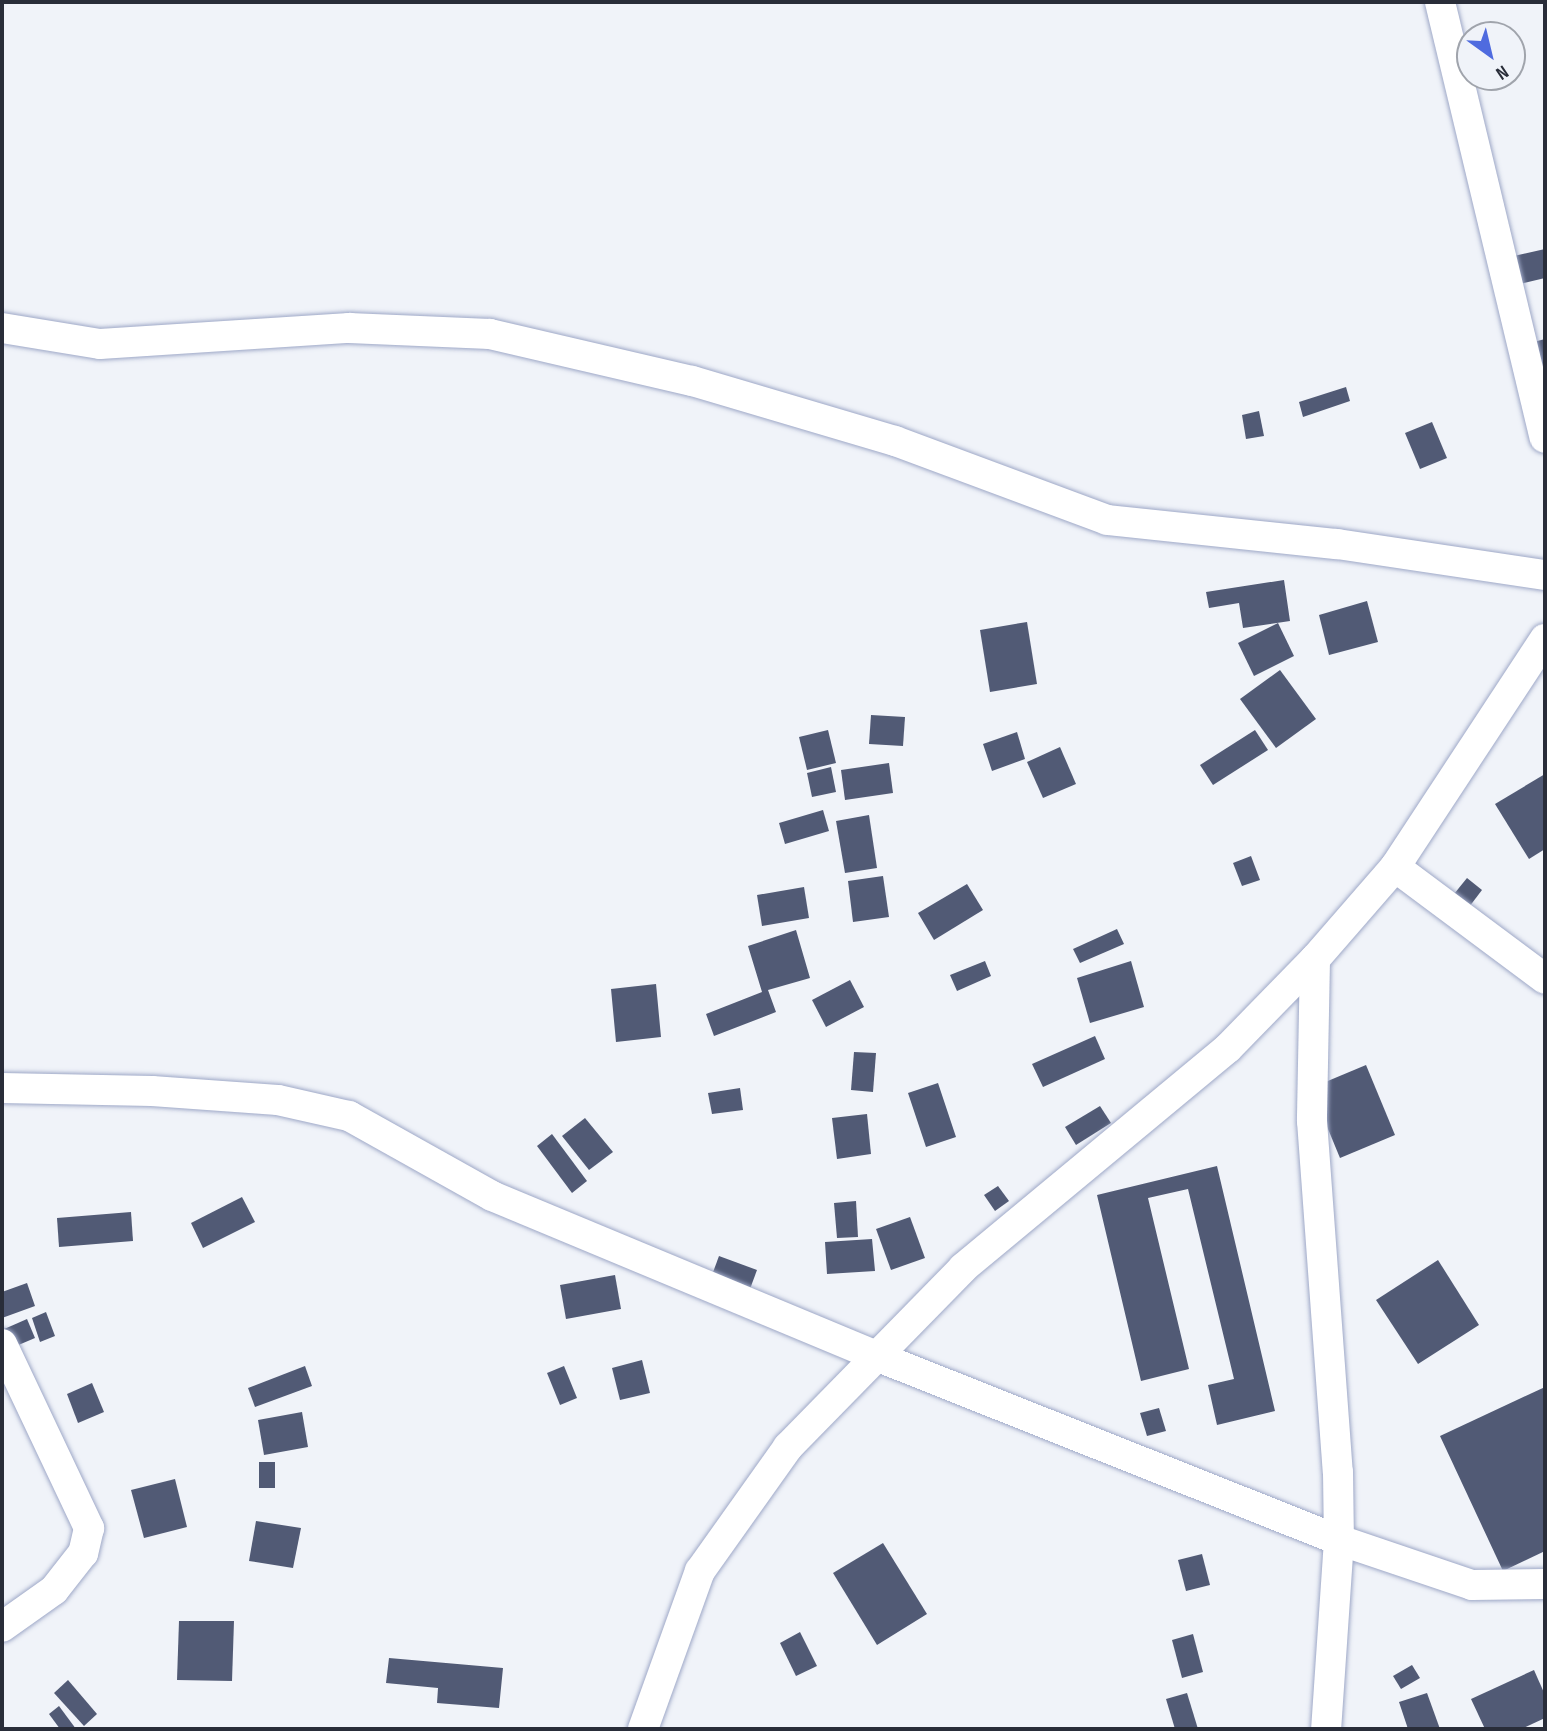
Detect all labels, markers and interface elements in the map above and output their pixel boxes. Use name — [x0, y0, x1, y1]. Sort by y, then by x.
north arrow — [1456, 21, 1526, 91]
text: N — [1491, 60, 1513, 85]

